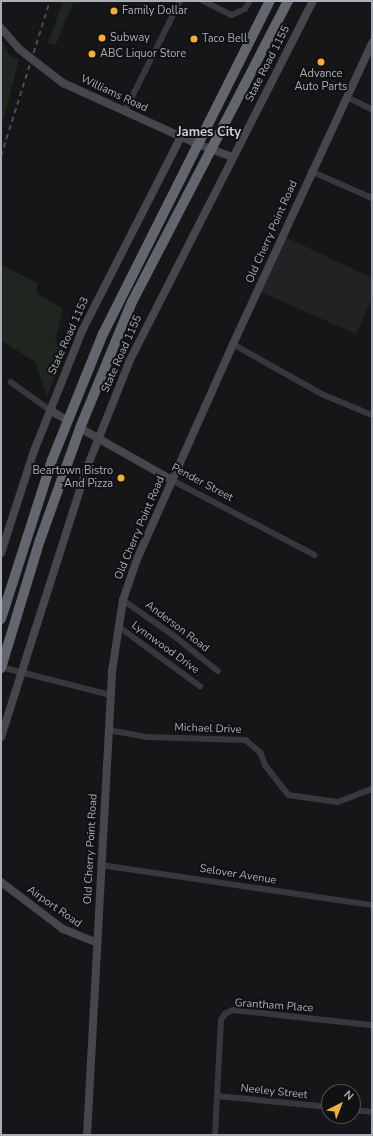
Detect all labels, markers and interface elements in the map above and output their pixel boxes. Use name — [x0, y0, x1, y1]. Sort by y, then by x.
place label: Family Dollar — [122, 4, 188, 18]
marker: Family Dollar — [109, 6, 119, 16]
street label: State Road 1155 — [243, 24, 293, 104]
place label: Subway — [110, 31, 150, 45]
place label: Taco Bell — [202, 32, 247, 46]
marker: Subway — [97, 33, 107, 43]
marker: Taco Bell — [189, 34, 199, 44]
place label: ABC Liquor Store — [100, 47, 186, 61]
marker: ABC Liquor Store — [87, 49, 97, 59]
marker: Advance Auto Parts — [316, 57, 326, 67]
place label: Advance Auto Parts — [295, 68, 347, 94]
street label: Williams Road — [78, 73, 150, 115]
district label: James City — [177, 124, 241, 140]
street label: Old Cherry Point Road — [243, 179, 301, 285]
street label: State Road 1153 — [46, 295, 92, 377]
street label: State Road 1155 — [99, 313, 145, 395]
street label: Pender Street — [169, 461, 235, 505]
place label: Beartown Bistro And Pizza — [32, 465, 113, 491]
marker: Beartown Bistro And Pizza — [116, 473, 126, 483]
street label: Old Cherry Point Road — [112, 474, 168, 582]
street label: Anderson Road — [142, 599, 212, 655]
street label: Lynnwood Drive — [129, 619, 201, 677]
street label: Michael Drive — [174, 721, 242, 737]
street label: Old Cherry Point Road — [82, 793, 100, 905]
street label: Selover Avenue — [199, 862, 277, 888]
street label: Airport Road — [24, 883, 84, 931]
street label: Grantham Place — [234, 997, 314, 1015]
street label: Neeley Street — [240, 1082, 308, 1102]
north arrow — [321, 1084, 361, 1124]
text: N — [341, 1087, 357, 1104]

